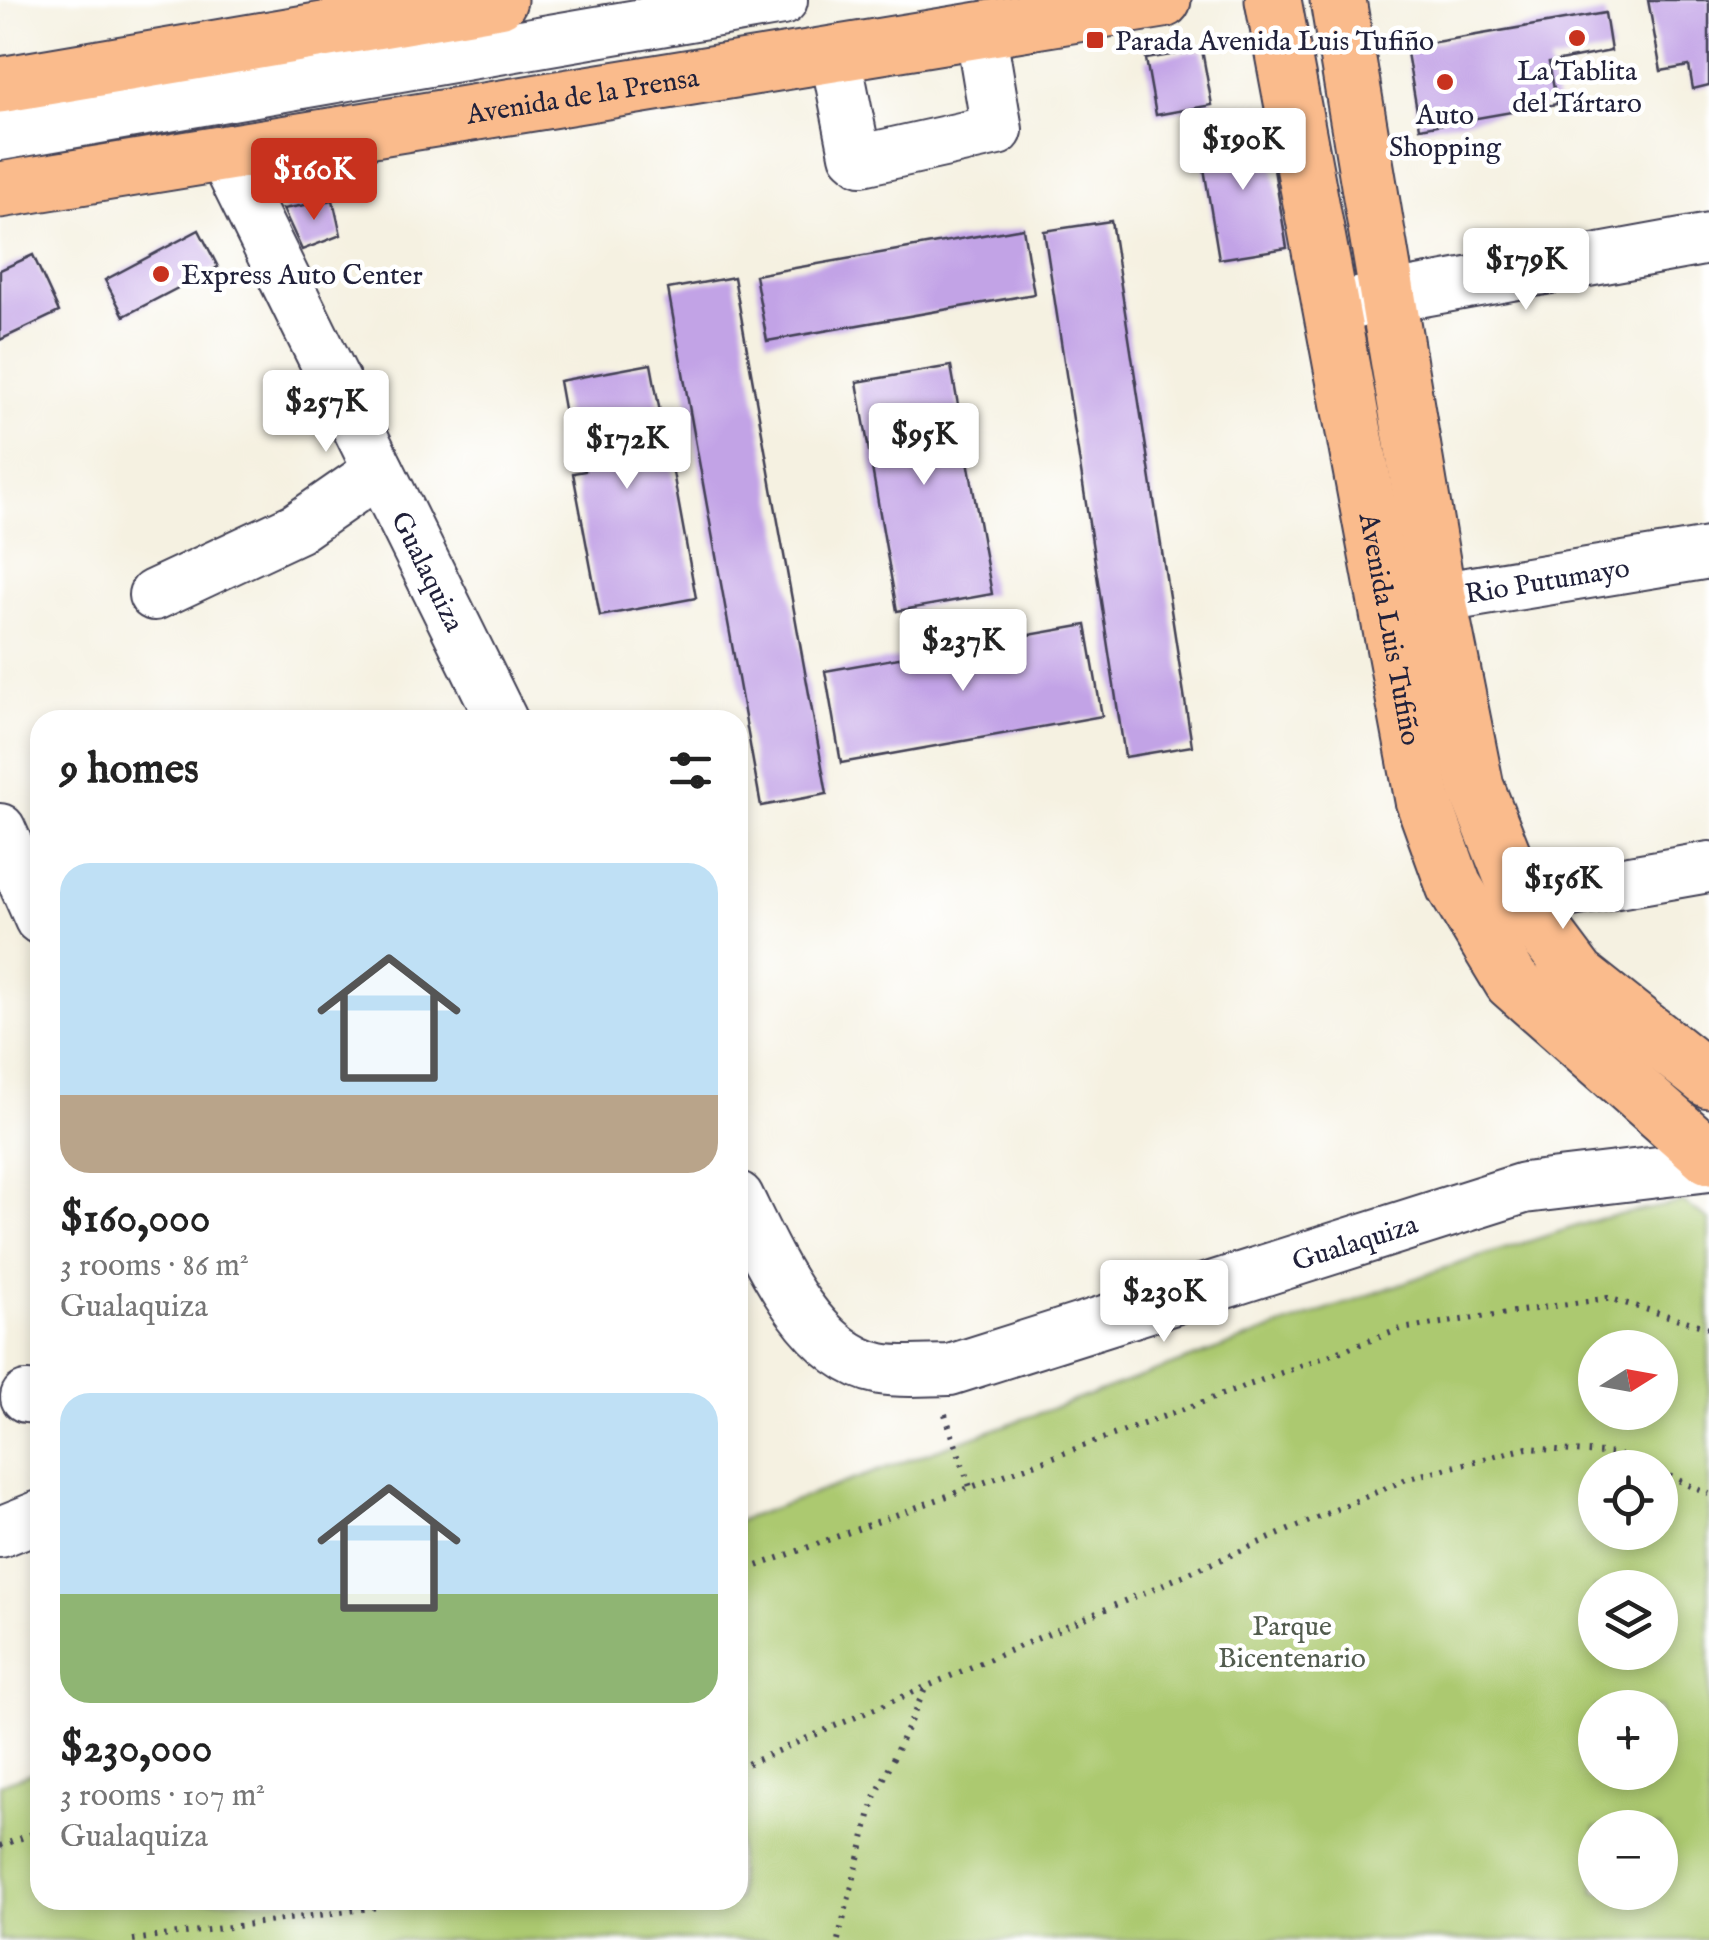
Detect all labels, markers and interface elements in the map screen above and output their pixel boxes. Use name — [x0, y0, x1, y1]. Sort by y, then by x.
place label: Parada Avenida Luis Tufiño — [1115, 25, 1434, 60]
marker: La Tablita del Tártaro — [1566, 27, 1588, 49]
marker: Parada Avenida Luis Tufiño — [1084, 29, 1106, 51]
place label: La Tablita del Tártaro — [1512, 55, 1642, 122]
street label: Avenida de la Prensa — [463, 61, 702, 134]
marker: Auto Shopping — [1434, 71, 1456, 93]
place label: Auto Shopping — [1389, 99, 1502, 166]
pin: $190K — [1173, 108, 1313, 193]
text: $190K — [1202, 120, 1284, 161]
pin: $160K — [244, 138, 384, 223]
text: $160K — [273, 150, 355, 191]
pin: $179K — [1456, 228, 1596, 313]
text: $179K — [1485, 240, 1567, 281]
place label: Express Auto Center — [181, 259, 423, 294]
marker: Express Auto Center — [150, 263, 172, 285]
pin: $257K — [256, 370, 396, 455]
text: $257K — [285, 382, 367, 423]
pin: $95K — [865, 403, 983, 488]
pin: $172K — [557, 407, 697, 492]
text: $95K — [891, 415, 957, 456]
text: $172K — [586, 419, 668, 460]
street label: Gualaquiza — [382, 506, 471, 639]
street label: Avenida Luis Tufiño — [1349, 509, 1427, 749]
street label: Rio Putumayo — [1462, 551, 1632, 613]
pin: $237K — [893, 609, 1033, 694]
text: $237K — [922, 621, 1004, 662]
icon: filters — [663, 743, 718, 798]
text: 9 homes — [60, 744, 199, 797]
pin: $156K — [1493, 847, 1633, 932]
text: $156K — [1524, 859, 1602, 900]
icon: home — [299, 928, 479, 1108]
text: $160,000 — [60, 1193, 210, 1246]
street label: Gualaquiza — [1288, 1208, 1423, 1280]
text: 3 rooms · 86 m² — [60, 1246, 249, 1287]
pin: $230K — [1094, 1260, 1234, 1345]
text: $230K — [1122, 1272, 1206, 1313]
text: Gualaquiza — [60, 1287, 208, 1328]
north arrow — [1578, 1330, 1678, 1430]
map controls — [1578, 1330, 1678, 1910]
button: locate — [1578, 1450, 1678, 1550]
icon: home — [299, 1458, 479, 1638]
button: layers — [1578, 1570, 1678, 1670]
park label: Parque Bicentenario — [1218, 1610, 1366, 1677]
button: + — [1578, 1690, 1678, 1790]
text: $230,000 — [60, 1723, 212, 1776]
text: 3 rooms · 107 m² — [60, 1776, 265, 1817]
button: − — [1578, 1810, 1678, 1910]
text: Gualaquiza — [60, 1817, 208, 1858]

